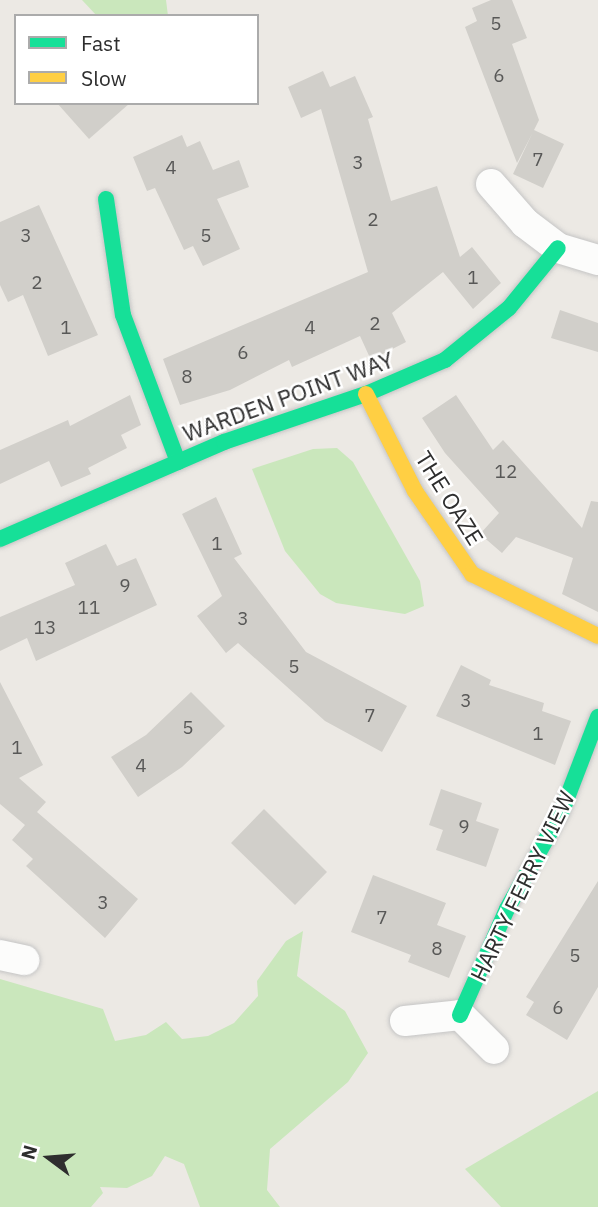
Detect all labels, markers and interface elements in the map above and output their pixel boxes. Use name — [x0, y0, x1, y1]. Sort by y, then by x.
house number: 5 — [490, 13, 502, 35]
legend — [14, 14, 259, 105]
text: Fast — [81, 29, 121, 57]
text: Slow — [81, 64, 127, 92]
house number: 6 — [493, 65, 505, 87]
house number: 7 — [532, 149, 544, 171]
house number: 3 — [352, 152, 364, 174]
house number: 4 — [165, 157, 177, 179]
house number: 2 — [367, 209, 379, 231]
house number: 3 — [20, 225, 32, 247]
house number: 5 — [200, 225, 212, 247]
house number: 1 — [467, 267, 479, 289]
house number: 2 — [31, 272, 43, 294]
house number: 2 — [369, 313, 381, 335]
house number: 1 — [60, 317, 72, 339]
house number: 4 — [304, 317, 316, 339]
house number: 6 — [237, 342, 249, 364]
street label: WARDEN POINT WAY — [179, 345, 397, 447]
house number: 8 — [181, 366, 193, 388]
street label: THE OAZE — [410, 446, 490, 550]
house number: 12 — [495, 461, 517, 483]
house number: 1 — [211, 533, 223, 555]
house number: 9 — [119, 575, 131, 597]
house number: 11 — [78, 597, 100, 619]
house number: 3 — [237, 608, 249, 630]
house number: 13 — [34, 617, 56, 639]
house number: 5 — [288, 656, 300, 678]
house number: 3 — [460, 690, 472, 712]
house number: 7 — [364, 705, 376, 727]
house number: 5 — [182, 717, 194, 739]
house number: 1 — [532, 723, 544, 745]
house number: 1 — [11, 737, 23, 759]
house number: 4 — [135, 755, 147, 777]
street label: HARTY FERRY VIEW — [464, 786, 580, 986]
house number: 9 — [458, 816, 470, 838]
house number: 3 — [97, 892, 109, 914]
house number: 7 — [376, 907, 388, 929]
house number: 8 — [431, 938, 443, 960]
house number: 5 — [569, 945, 581, 967]
house number: 6 — [552, 997, 564, 1019]
north arrow — [14, 1123, 84, 1193]
text: N — [15, 1142, 42, 1162]

